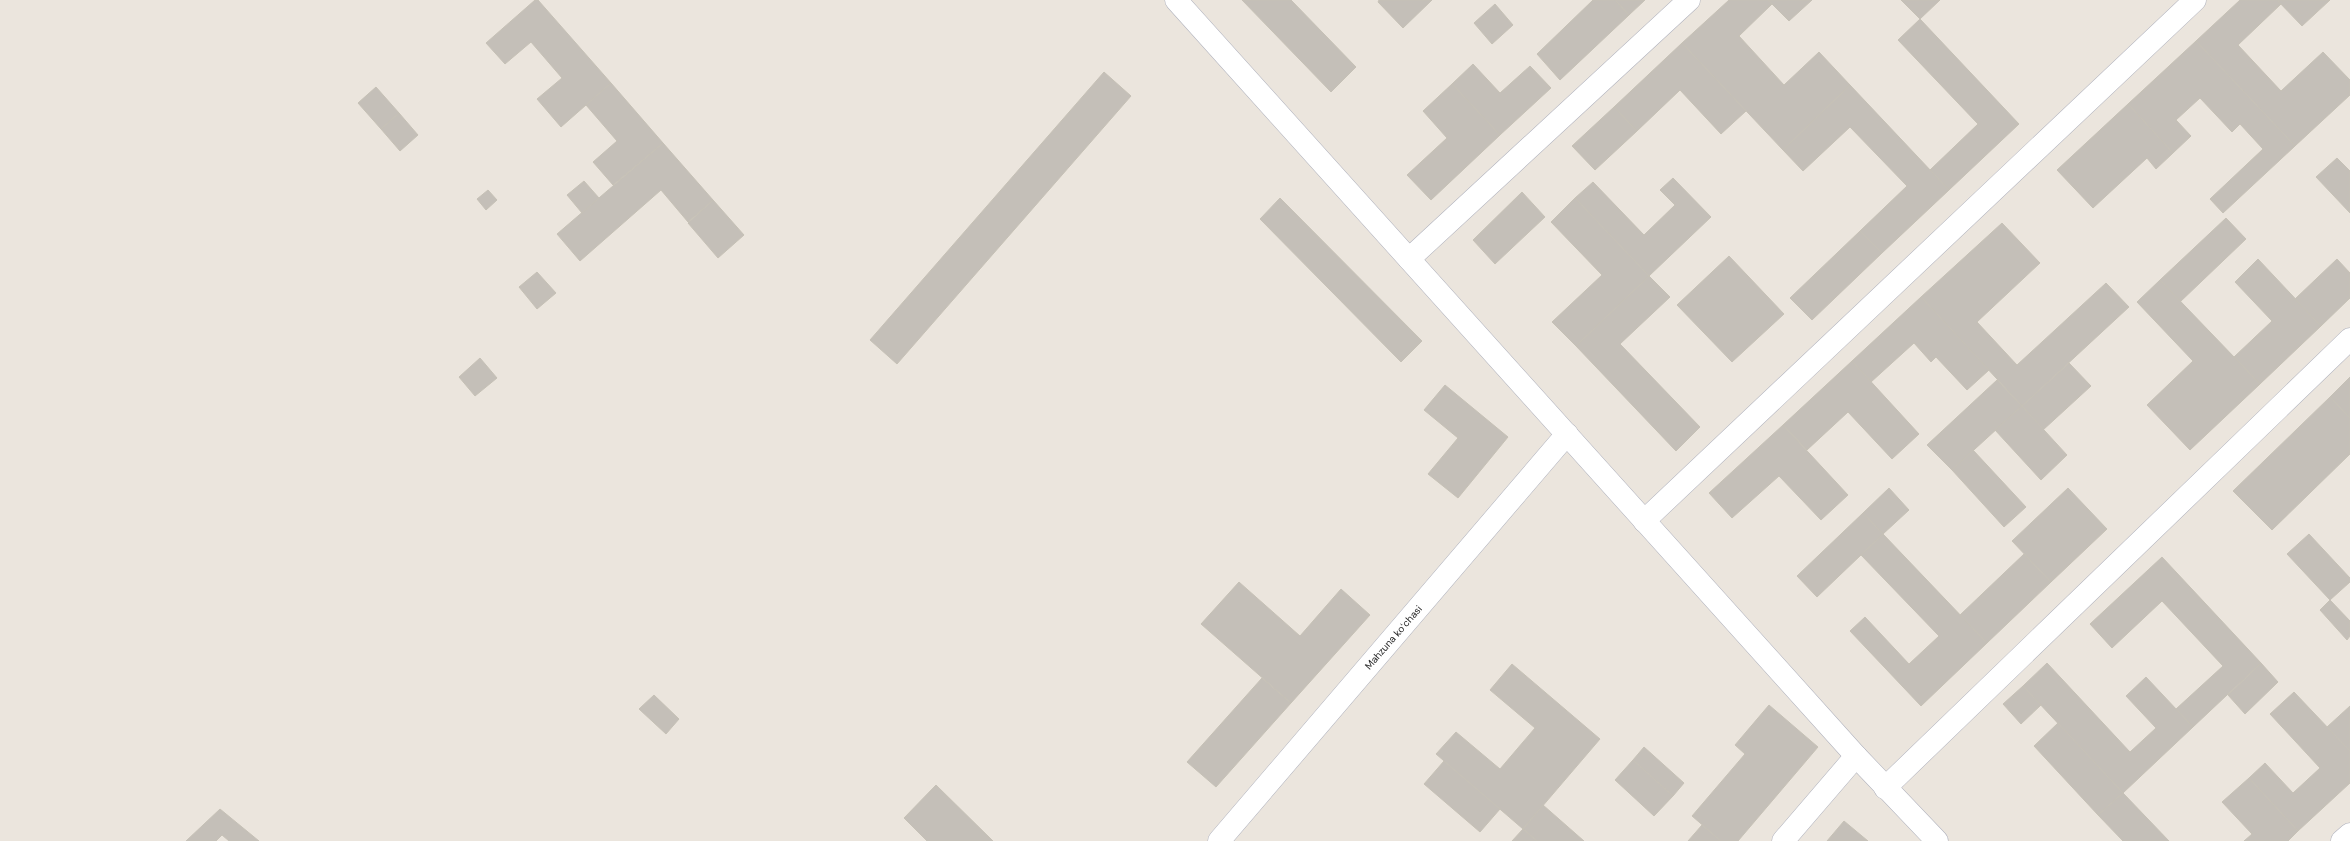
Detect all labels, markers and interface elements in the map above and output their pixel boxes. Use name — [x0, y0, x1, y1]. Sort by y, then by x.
street label: Mahzuna koʻchasi — [1362, 603, 1425, 672]

